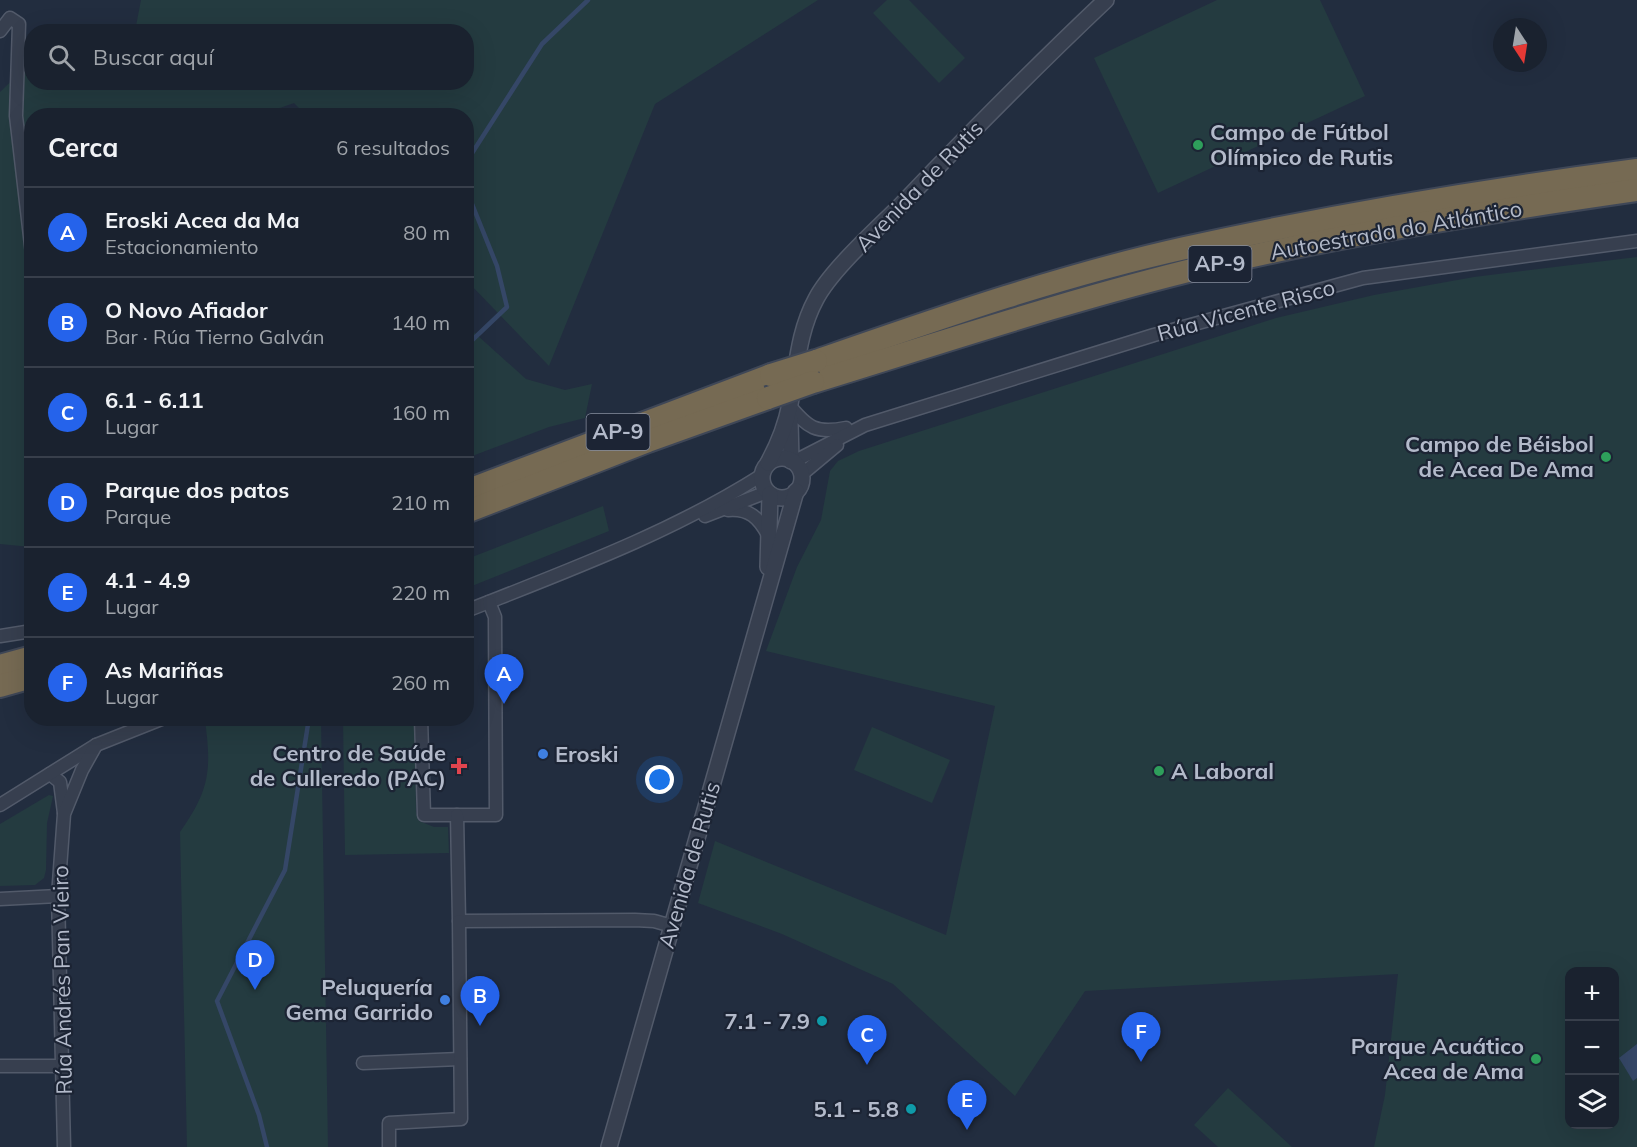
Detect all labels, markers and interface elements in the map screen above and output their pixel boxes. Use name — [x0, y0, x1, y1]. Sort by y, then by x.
north arrow — [1493, 18, 1547, 72]
search box — [24, 24, 474, 90]
icon: search — [45, 41, 78, 74]
text: Buscar aquí — [93, 43, 214, 71]
street label: Avenida de Rutis — [849, 114, 989, 258]
place label: Campo de Fútbol Olímpico de Rutis — [1210, 118, 1393, 171]
text: Cerca — [48, 131, 118, 164]
text: 6 resultados — [336, 135, 450, 160]
marker: Campo de Fútbol Olímpico de Rutis — [1191, 138, 1205, 152]
street label: Autoestrada do Atlántico — [1268, 194, 1524, 266]
text: Eroski Acea da Ma — [105, 206, 300, 234]
text: A — [60, 220, 75, 245]
text: 80 m — [403, 220, 450, 245]
text: Estacionamiento — [105, 234, 258, 259]
road number: AP-9 — [1188, 246, 1252, 282]
street label: Rúa Vicente Risco — [1154, 273, 1338, 347]
text: O Novo Afiador — [105, 296, 268, 324]
text: B — [61, 310, 74, 335]
text: 140 m — [391, 310, 450, 335]
text: Bar · Rúa Tierno Galván — [105, 324, 325, 349]
text: 6.1 - 6.11 — [105, 386, 204, 414]
text: C — [61, 400, 74, 425]
text: 160 m — [391, 400, 450, 425]
text: Lugar — [105, 414, 159, 439]
road number: AP-9 — [586, 414, 650, 450]
place label: Campo de Béisbol de Acea De Ama — [1405, 430, 1594, 483]
marker: Campo de Béisbol de Acea De Ama — [1599, 450, 1613, 464]
text: Parque dos patos — [105, 476, 289, 504]
text: D — [60, 490, 75, 515]
text: 210 m — [391, 490, 450, 515]
text: Parque — [105, 504, 171, 529]
text: 4.1 - 4.9 — [105, 566, 190, 594]
text: E — [62, 580, 73, 605]
text: 220 m — [391, 580, 450, 605]
text: Lugar — [105, 594, 159, 619]
pin: A — [484, 654, 524, 704]
text: As Mariñas — [105, 656, 223, 684]
text: F — [62, 670, 73, 695]
text: 260 m — [391, 670, 450, 695]
text: Lugar — [105, 684, 159, 709]
place label: Centro de Saúde de Culleredo (PAC) — [250, 739, 446, 792]
place label: Eroski — [555, 740, 619, 768]
marker: Eroski — [536, 747, 550, 761]
marker: Centro de Saúde de Culleredo (PAC) — [450, 757, 468, 775]
place label: A Laboral — [1171, 757, 1274, 785]
marker: A Laboral — [1152, 764, 1166, 778]
your location — [645, 765, 674, 794]
street label: Avenida de Rutis — [652, 778, 726, 952]
street label: Rúa Andrés Pan Vieiro — [46, 865, 78, 1095]
pin: D — [236, 940, 274, 990]
map controls — [1565, 967, 1619, 1129]
button: + — [1565, 967, 1619, 1021]
place label: Peluquería Gema Garrido — [286, 973, 433, 1026]
pin: B — [460, 976, 500, 1026]
marker: Peluquería Gema Garrido — [438, 993, 452, 1007]
place label: 7.1 - 7.9 — [725, 1007, 810, 1035]
pin: F — [1122, 1012, 1160, 1062]
marker: 7.1 - 7.9 — [815, 1014, 829, 1028]
pin: C — [848, 1016, 886, 1065]
button: − — [1565, 1021, 1619, 1075]
place label: Parque Acuático Acea de Ama — [1351, 1032, 1524, 1085]
marker: Parque Acuático Acea de Ama — [1529, 1052, 1543, 1066]
button: layers — [1565, 1075, 1619, 1129]
pin: E — [948, 1080, 986, 1130]
place label: 5.1 - 5.8 — [814, 1095, 899, 1123]
marker: 5.1 - 5.8 — [904, 1102, 918, 1116]

